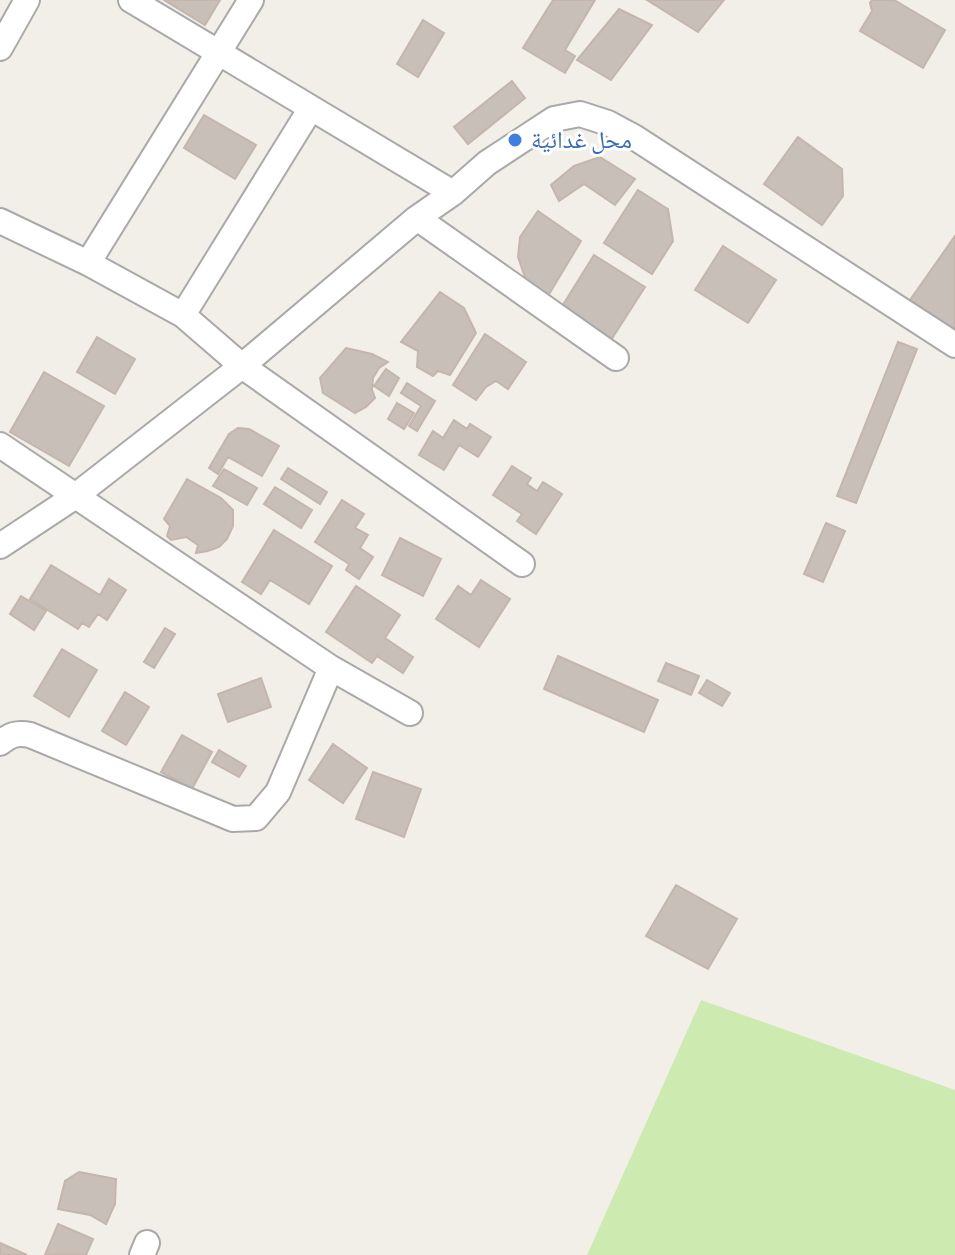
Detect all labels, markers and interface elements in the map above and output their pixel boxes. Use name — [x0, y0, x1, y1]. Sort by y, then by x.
place label: محل غدائية — [531, 124, 632, 154]
marker: محل غدائية — [506, 131, 524, 149]

